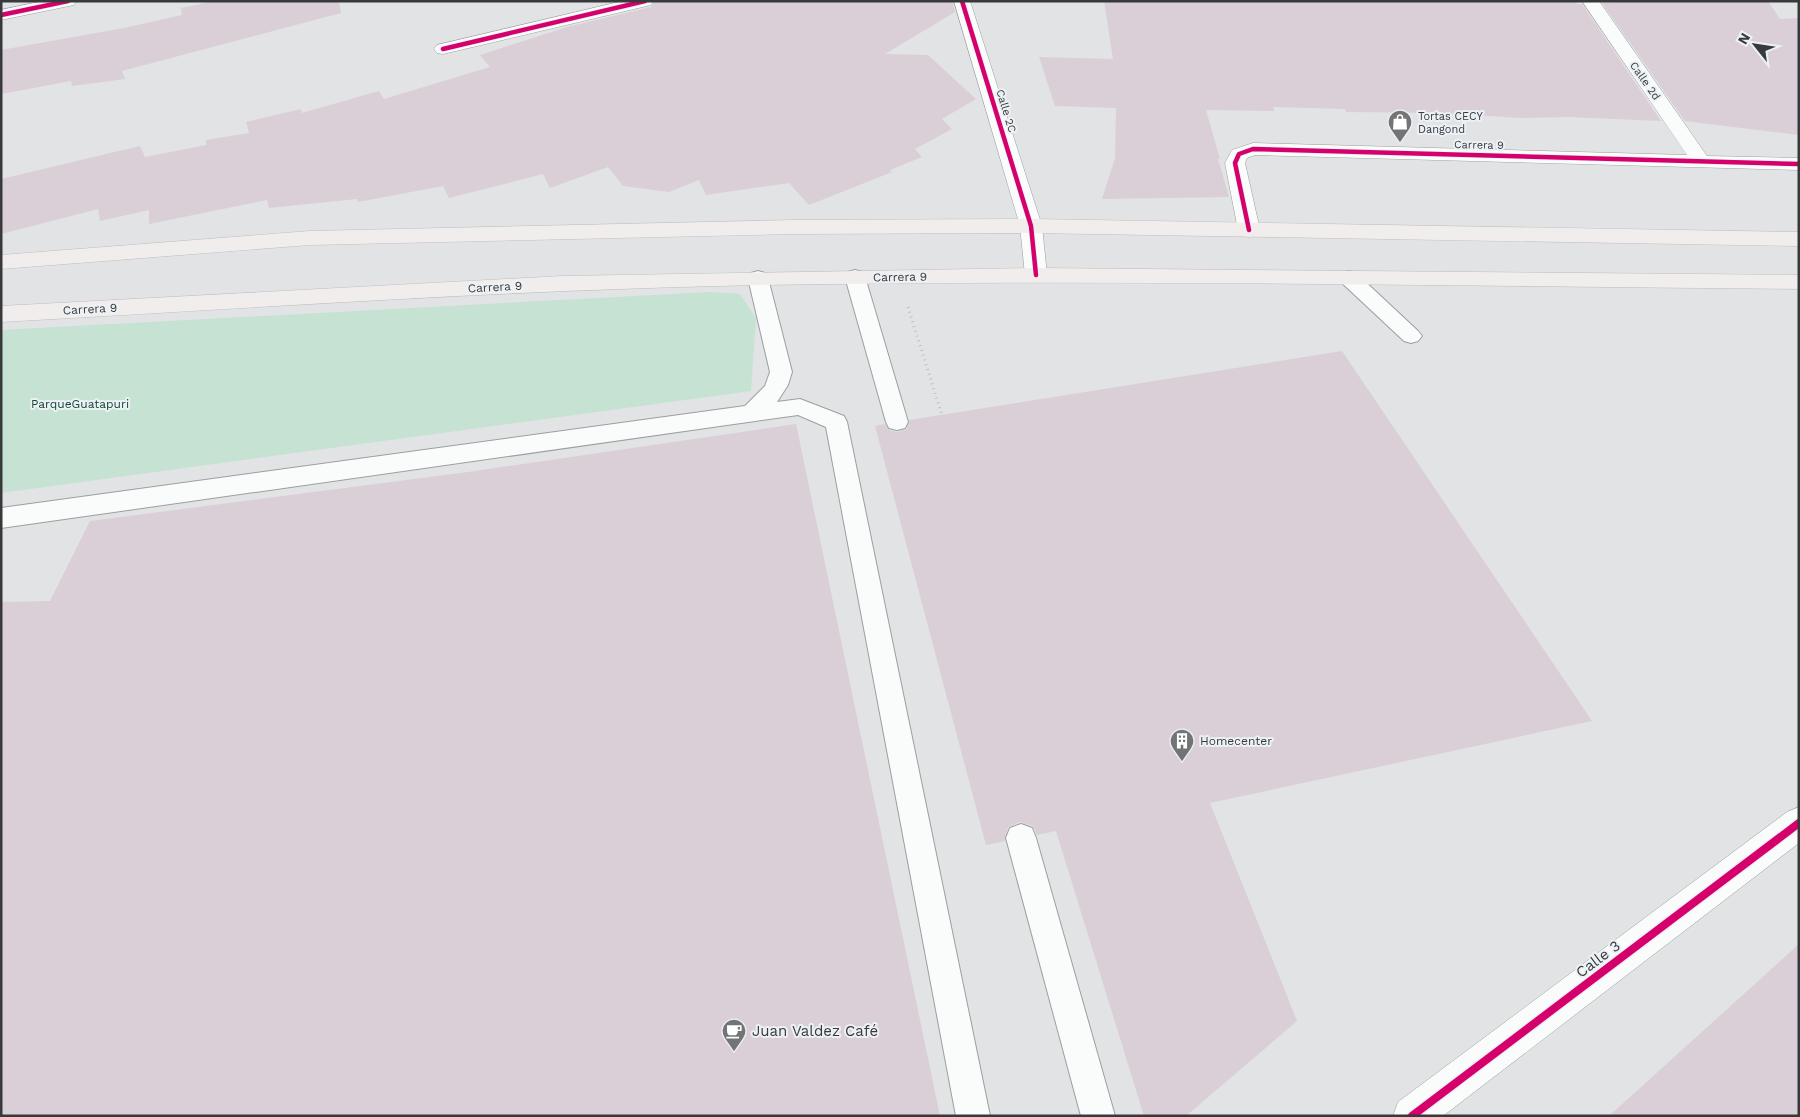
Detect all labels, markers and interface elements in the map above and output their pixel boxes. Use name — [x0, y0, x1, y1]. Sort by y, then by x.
north arrow — [1730, 20, 1780, 70]
text: N — [1734, 30, 1753, 47]
street label: Calle 2d — [1627, 59, 1663, 103]
street label: Calle 2C — [993, 88, 1019, 135]
shop icon: Tortas CECY Dangond — [1387, 109, 1413, 143]
place label: Tortas CECY Dangond — [1418, 110, 1483, 136]
street label: Carrera 9 — [1454, 138, 1504, 152]
street label: Carrera 9 — [873, 270, 927, 284]
street label: Carrera 9 — [468, 279, 522, 295]
street label: Carrera 9 — [63, 301, 117, 317]
park label: ParqueGuatapuri — [31, 397, 129, 411]
building icon: Homecenter — [1169, 728, 1195, 762]
place label: Homecenter — [1200, 734, 1272, 748]
street label: Calle 3 — [1572, 937, 1624, 981]
cafe icon: Juan Valdez Café — [721, 1018, 747, 1052]
place label: Juan Valdez Café — [752, 1022, 878, 1040]

